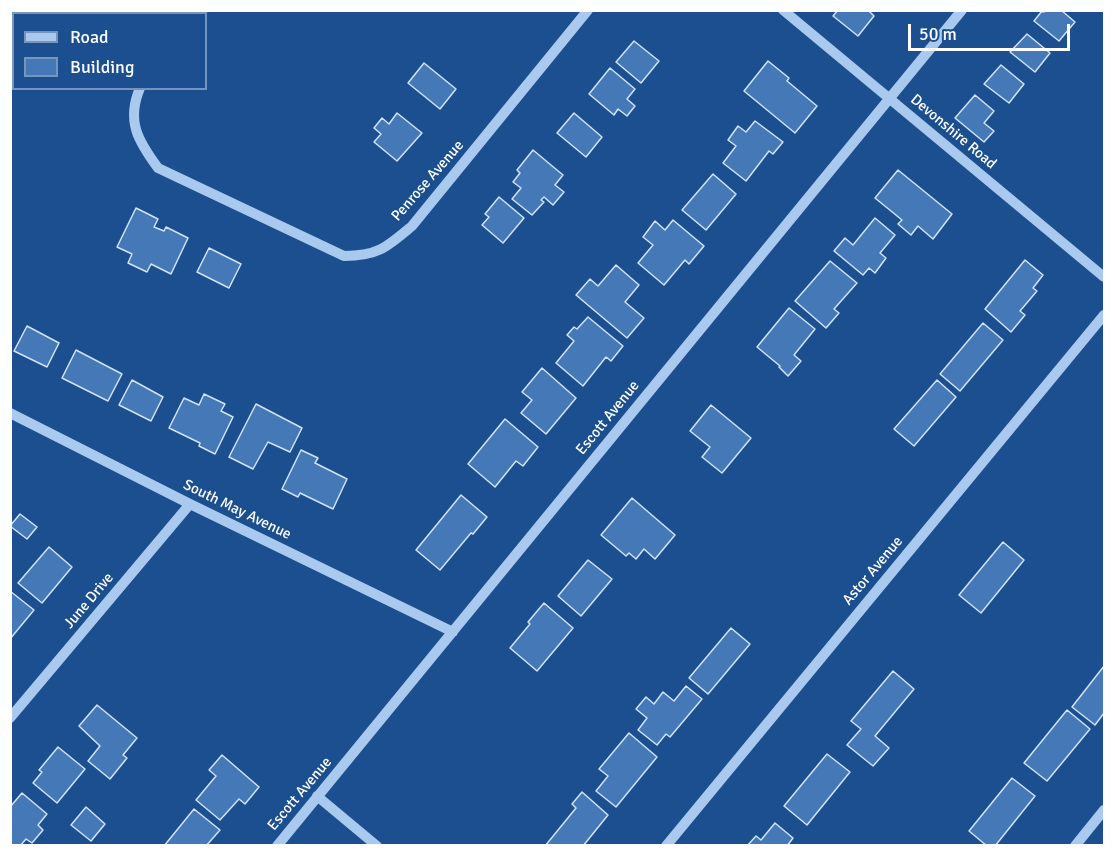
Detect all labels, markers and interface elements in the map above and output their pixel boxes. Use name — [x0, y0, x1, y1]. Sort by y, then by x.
legend — [12, 12, 207, 90]
scale bar — [911, 12, 1073, 50]
text: 50 m — [919, 23, 957, 45]
text: Road — [70, 26, 109, 48]
text: Building — [70, 56, 134, 78]
street label: Devonshire Road — [906, 91, 1000, 173]
street label: Penrose Avenue — [388, 137, 468, 225]
street label: Escott Avenue — [573, 377, 643, 459]
street label: South May Avenue — [180, 476, 294, 544]
street label: Astor Avenue — [839, 533, 907, 609]
street label: June Drive — [60, 569, 118, 633]
street label: Escott Avenue — [264, 754, 336, 834]

